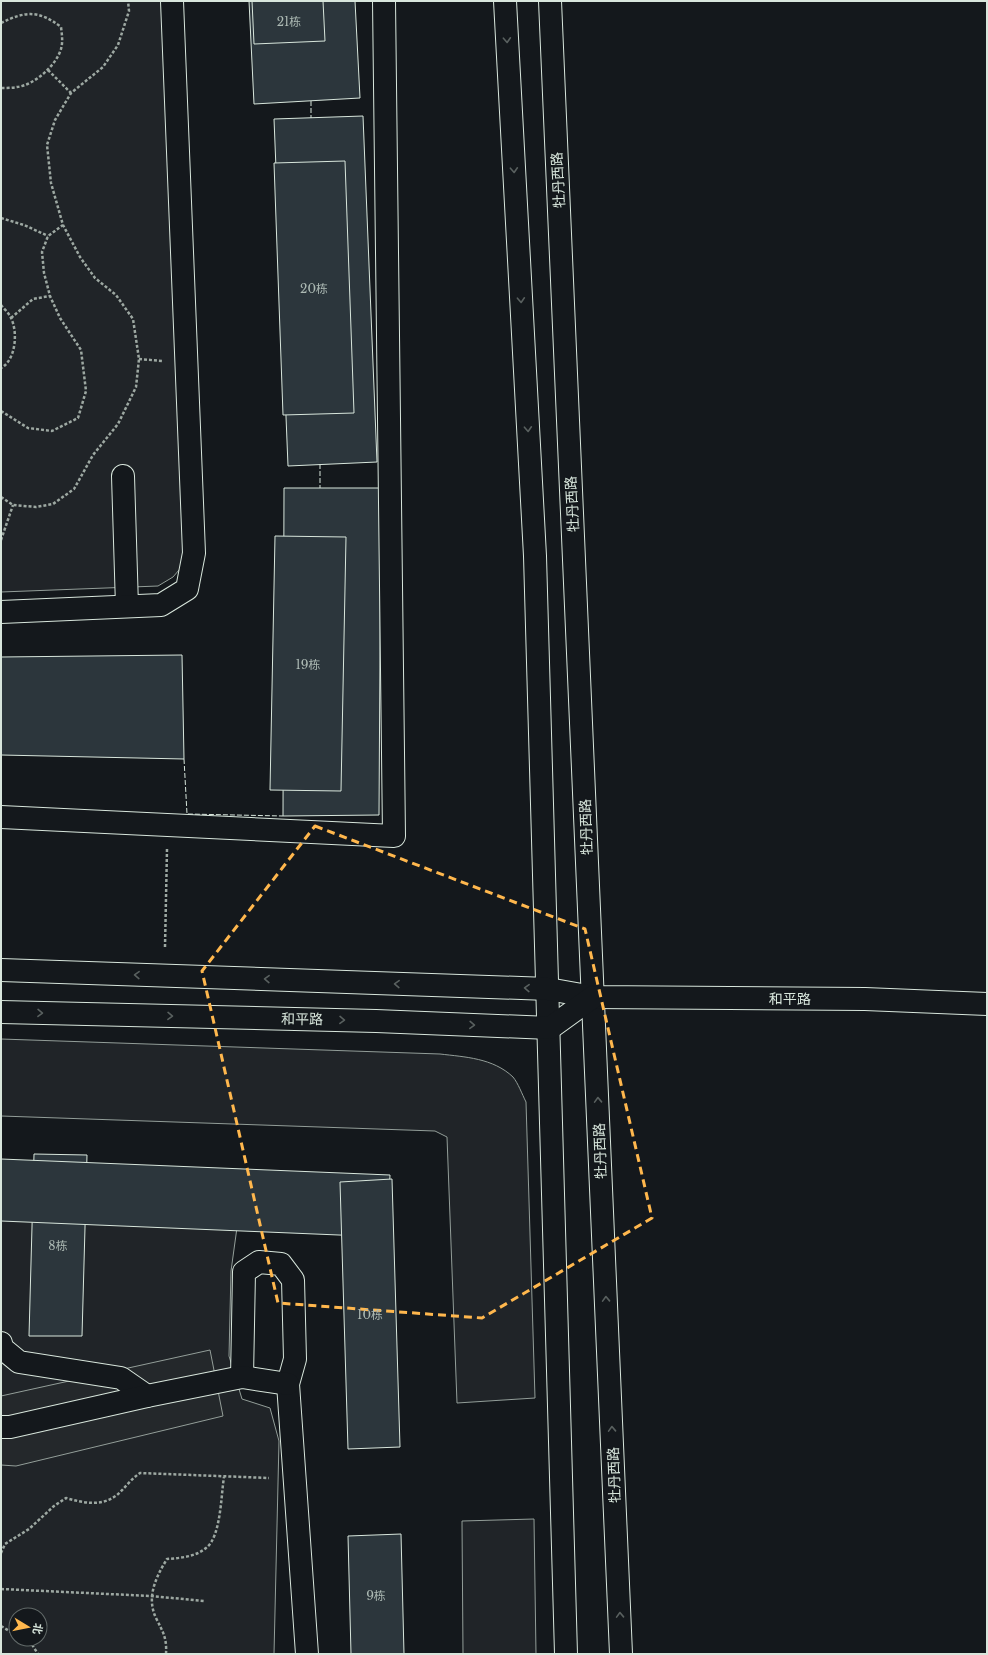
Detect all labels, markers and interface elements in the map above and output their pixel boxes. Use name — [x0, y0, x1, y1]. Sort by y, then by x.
house number: 21栋 — [277, 14, 301, 29]
one-way arrow — [503, 37, 512, 43]
street label: 牡丹西路 — [548, 152, 568, 208]
one-way arrow — [510, 167, 519, 173]
house number: 20栋 — [300, 281, 328, 296]
one-way arrow — [517, 297, 526, 303]
one-way arrow — [524, 426, 533, 432]
street label: 牡丹西路 — [562, 476, 582, 532]
house number: 19栋 — [295, 657, 321, 672]
street label: 牡丹西路 — [576, 799, 596, 855]
one-way arrow — [134, 970, 140, 979]
one-way arrow — [264, 975, 270, 983]
one-way arrow — [394, 979, 400, 988]
one-way arrow — [524, 984, 530, 993]
street label: 和平路 — [769, 990, 811, 1008]
one-way arrow — [37, 1009, 43, 1017]
street label: 和平路 — [281, 1010, 323, 1028]
one-way arrow — [167, 1012, 173, 1020]
one-way arrow — [339, 1016, 345, 1024]
one-way arrow — [469, 1020, 475, 1029]
one-way arrow — [593, 1096, 602, 1103]
street label: 牡丹西路 — [590, 1123, 610, 1179]
house number: 8栋 — [48, 1238, 68, 1253]
one-way arrow — [602, 1296, 610, 1302]
house number: 10栋 — [357, 1307, 383, 1322]
one-way arrow — [607, 1426, 616, 1432]
street label: 牡丹西路 — [604, 1447, 624, 1503]
house number: 9栋 — [366, 1588, 386, 1603]
north arrow — [8, 1607, 48, 1647]
one-way arrow — [615, 1612, 624, 1618]
text: 北 — [30, 1622, 46, 1635]

